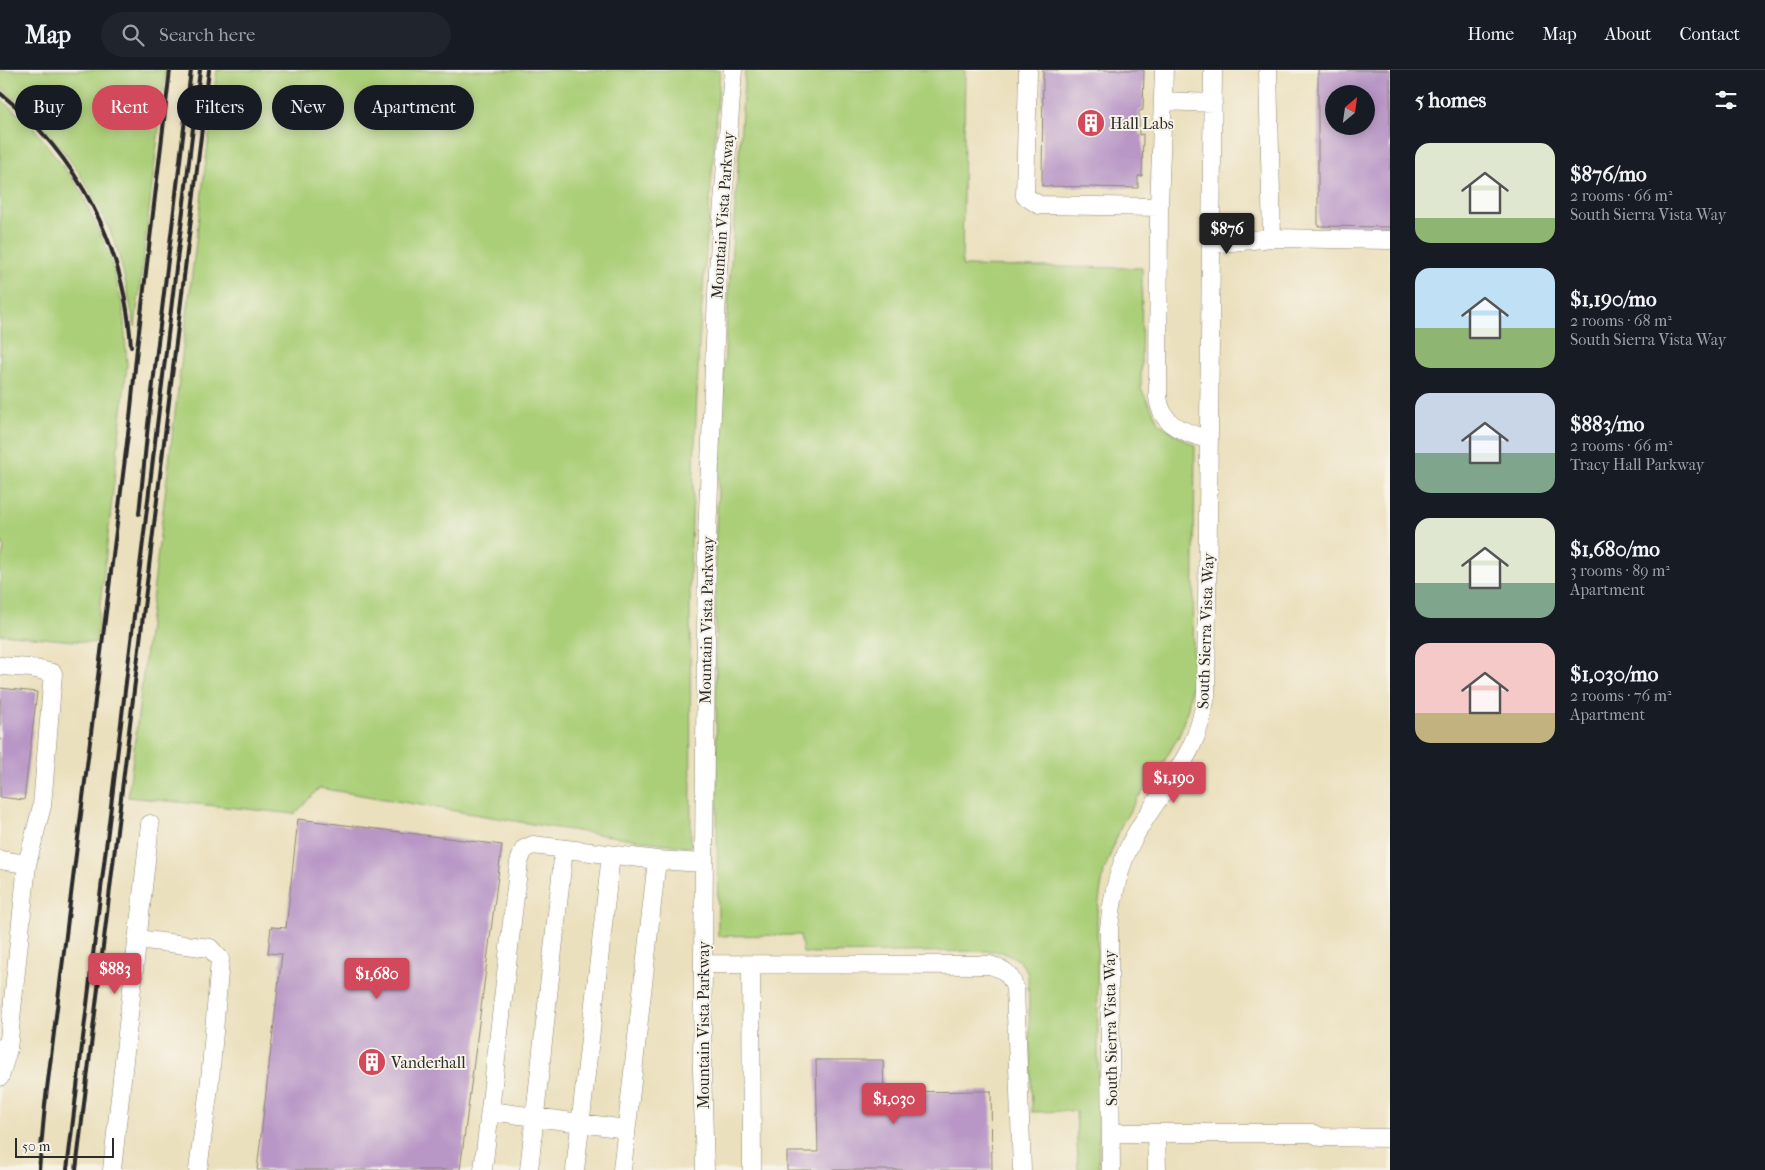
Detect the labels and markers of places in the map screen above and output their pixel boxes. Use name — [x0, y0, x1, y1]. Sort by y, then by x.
building icon: Hall Labs — [1076, 108, 1106, 138]
place label: Hall Labs — [1110, 114, 1174, 133]
pin: $876 — [1197, 212, 1257, 255]
pin: $1,190 — [1133, 762, 1215, 804]
pin: $883 — [85, 952, 145, 995]
pin: $1,680 — [336, 958, 418, 1000]
building icon: Vanderhall — [357, 1047, 387, 1077]
place label: Vanderhall — [390, 1053, 466, 1072]
pin: $1,030 — [853, 1082, 935, 1125]

